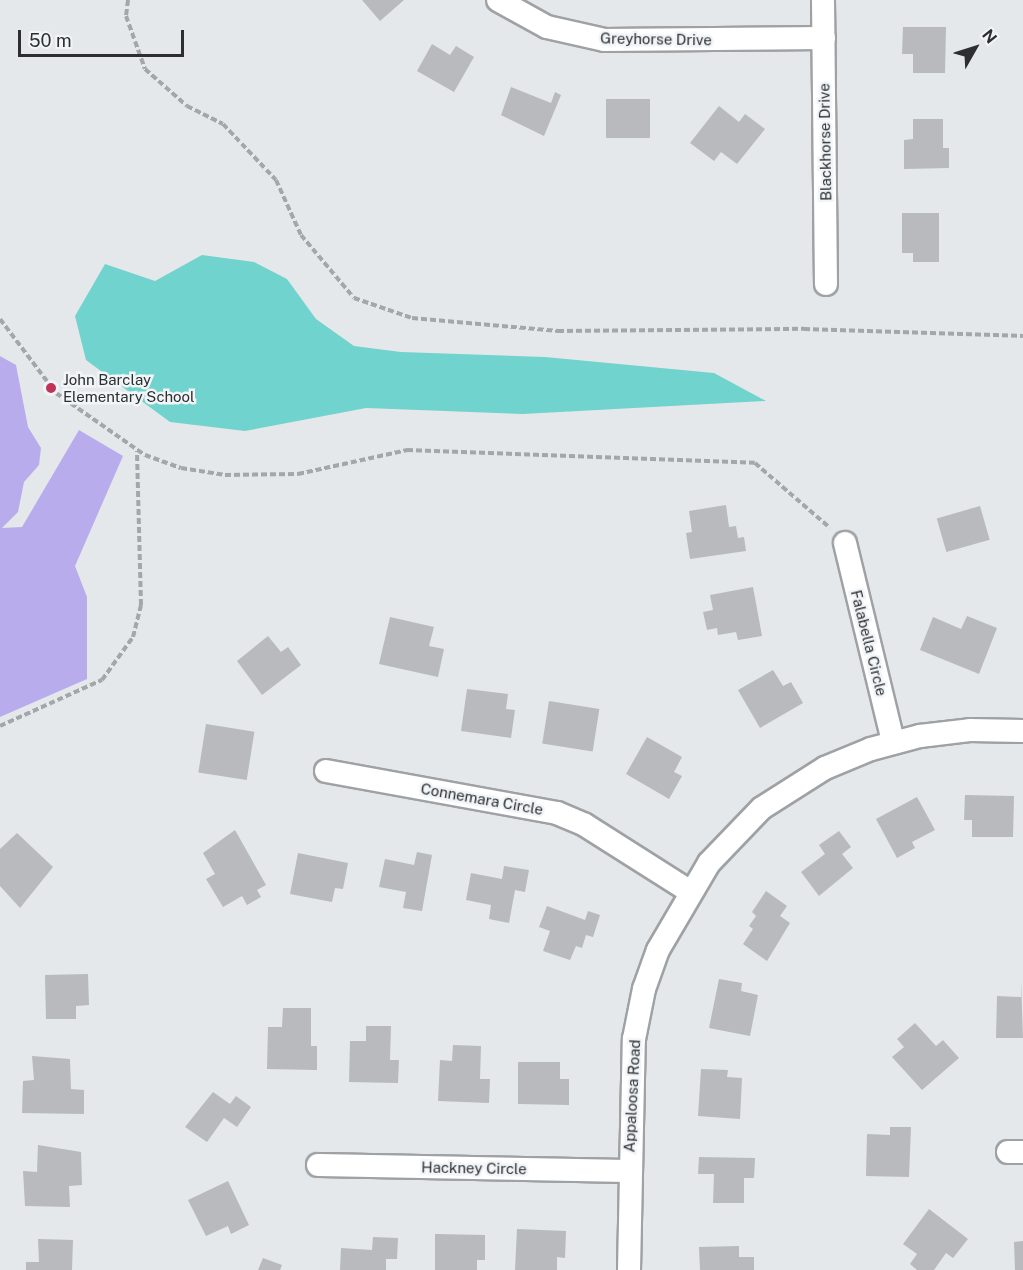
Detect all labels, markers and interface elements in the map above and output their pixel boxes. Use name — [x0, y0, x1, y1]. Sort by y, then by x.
scale bar — [21, 18, 188, 56]
north arrow — [945, 18, 1005, 78]
text: N — [978, 26, 1001, 47]
street label: Greyhorse Drive — [600, 29, 712, 49]
text: 50 m — [29, 30, 72, 51]
street label: Blackhorse Drive — [815, 83, 835, 201]
place label: John Barclay Elementary School — [63, 370, 195, 405]
marker: John Barclay Elementary School — [44, 381, 58, 395]
street label: Falabella Circle — [847, 588, 891, 698]
street label: Connemara Circle — [419, 779, 545, 819]
street label: Appaloosa Road — [620, 1039, 644, 1153]
street label: Hackney Circle — [421, 1158, 527, 1178]

